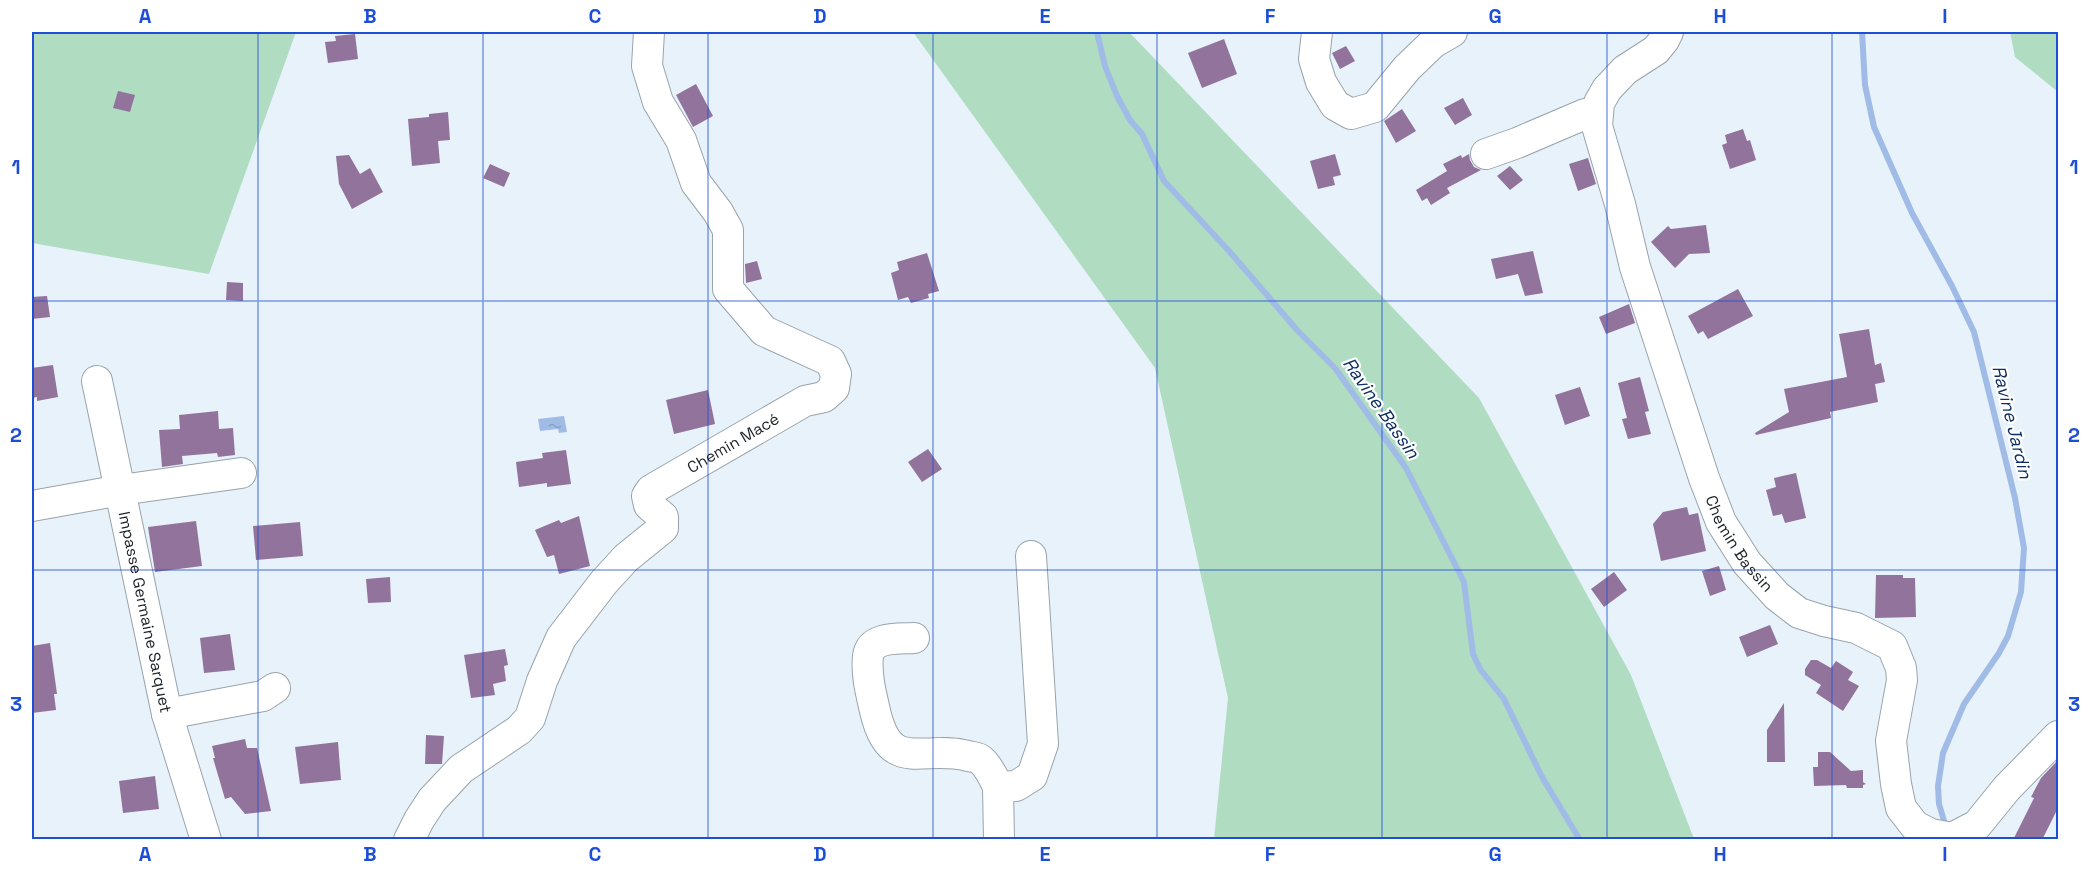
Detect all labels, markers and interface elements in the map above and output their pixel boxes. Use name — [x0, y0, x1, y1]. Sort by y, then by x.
text: A — [139, 3, 152, 29]
text: B — [363, 3, 377, 29]
text: C — [589, 3, 602, 29]
text: D — [813, 3, 827, 29]
text: E — [1039, 3, 1051, 29]
text: F — [1265, 3, 1276, 29]
text: G — [1488, 3, 1502, 29]
text: H — [1713, 3, 1727, 29]
text: I — [1942, 3, 1948, 29]
text: 1 — [11, 154, 21, 180]
text: 1 — [2069, 154, 2079, 180]
water label: Ravine Bassin — [1338, 353, 1425, 464]
water label: Ravine Jardin — [1987, 363, 2038, 482]
street label: Chemin Macé — [683, 408, 783, 478]
text: 2 — [10, 422, 22, 448]
text: 2 — [2068, 422, 2080, 448]
street label: Chemin Bassin — [1701, 492, 1778, 596]
street label: Impasse Germaine Sarquet — [114, 509, 176, 715]
text: 3 — [10, 691, 22, 717]
text: 3 — [2068, 691, 2080, 717]
text: A — [139, 841, 152, 867]
text: B — [363, 841, 377, 867]
text: C — [589, 841, 602, 867]
text: D — [813, 841, 827, 867]
text: E — [1039, 841, 1051, 867]
text: F — [1265, 841, 1276, 867]
text: G — [1488, 841, 1502, 867]
text: H — [1713, 841, 1727, 867]
text: I — [1942, 841, 1948, 867]

